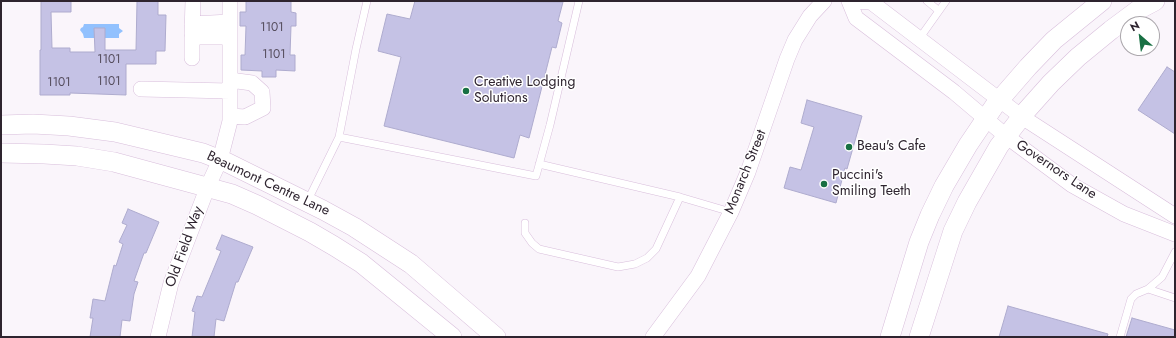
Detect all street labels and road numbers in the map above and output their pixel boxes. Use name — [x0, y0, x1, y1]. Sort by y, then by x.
street label: Monarch Street — [721, 127, 771, 217]
street label: Governors Lane — [1013, 137, 1099, 203]
street label: Beaumont Centre Lane — [204, 148, 332, 220]
street label: Old Field Way — [163, 204, 207, 290]

